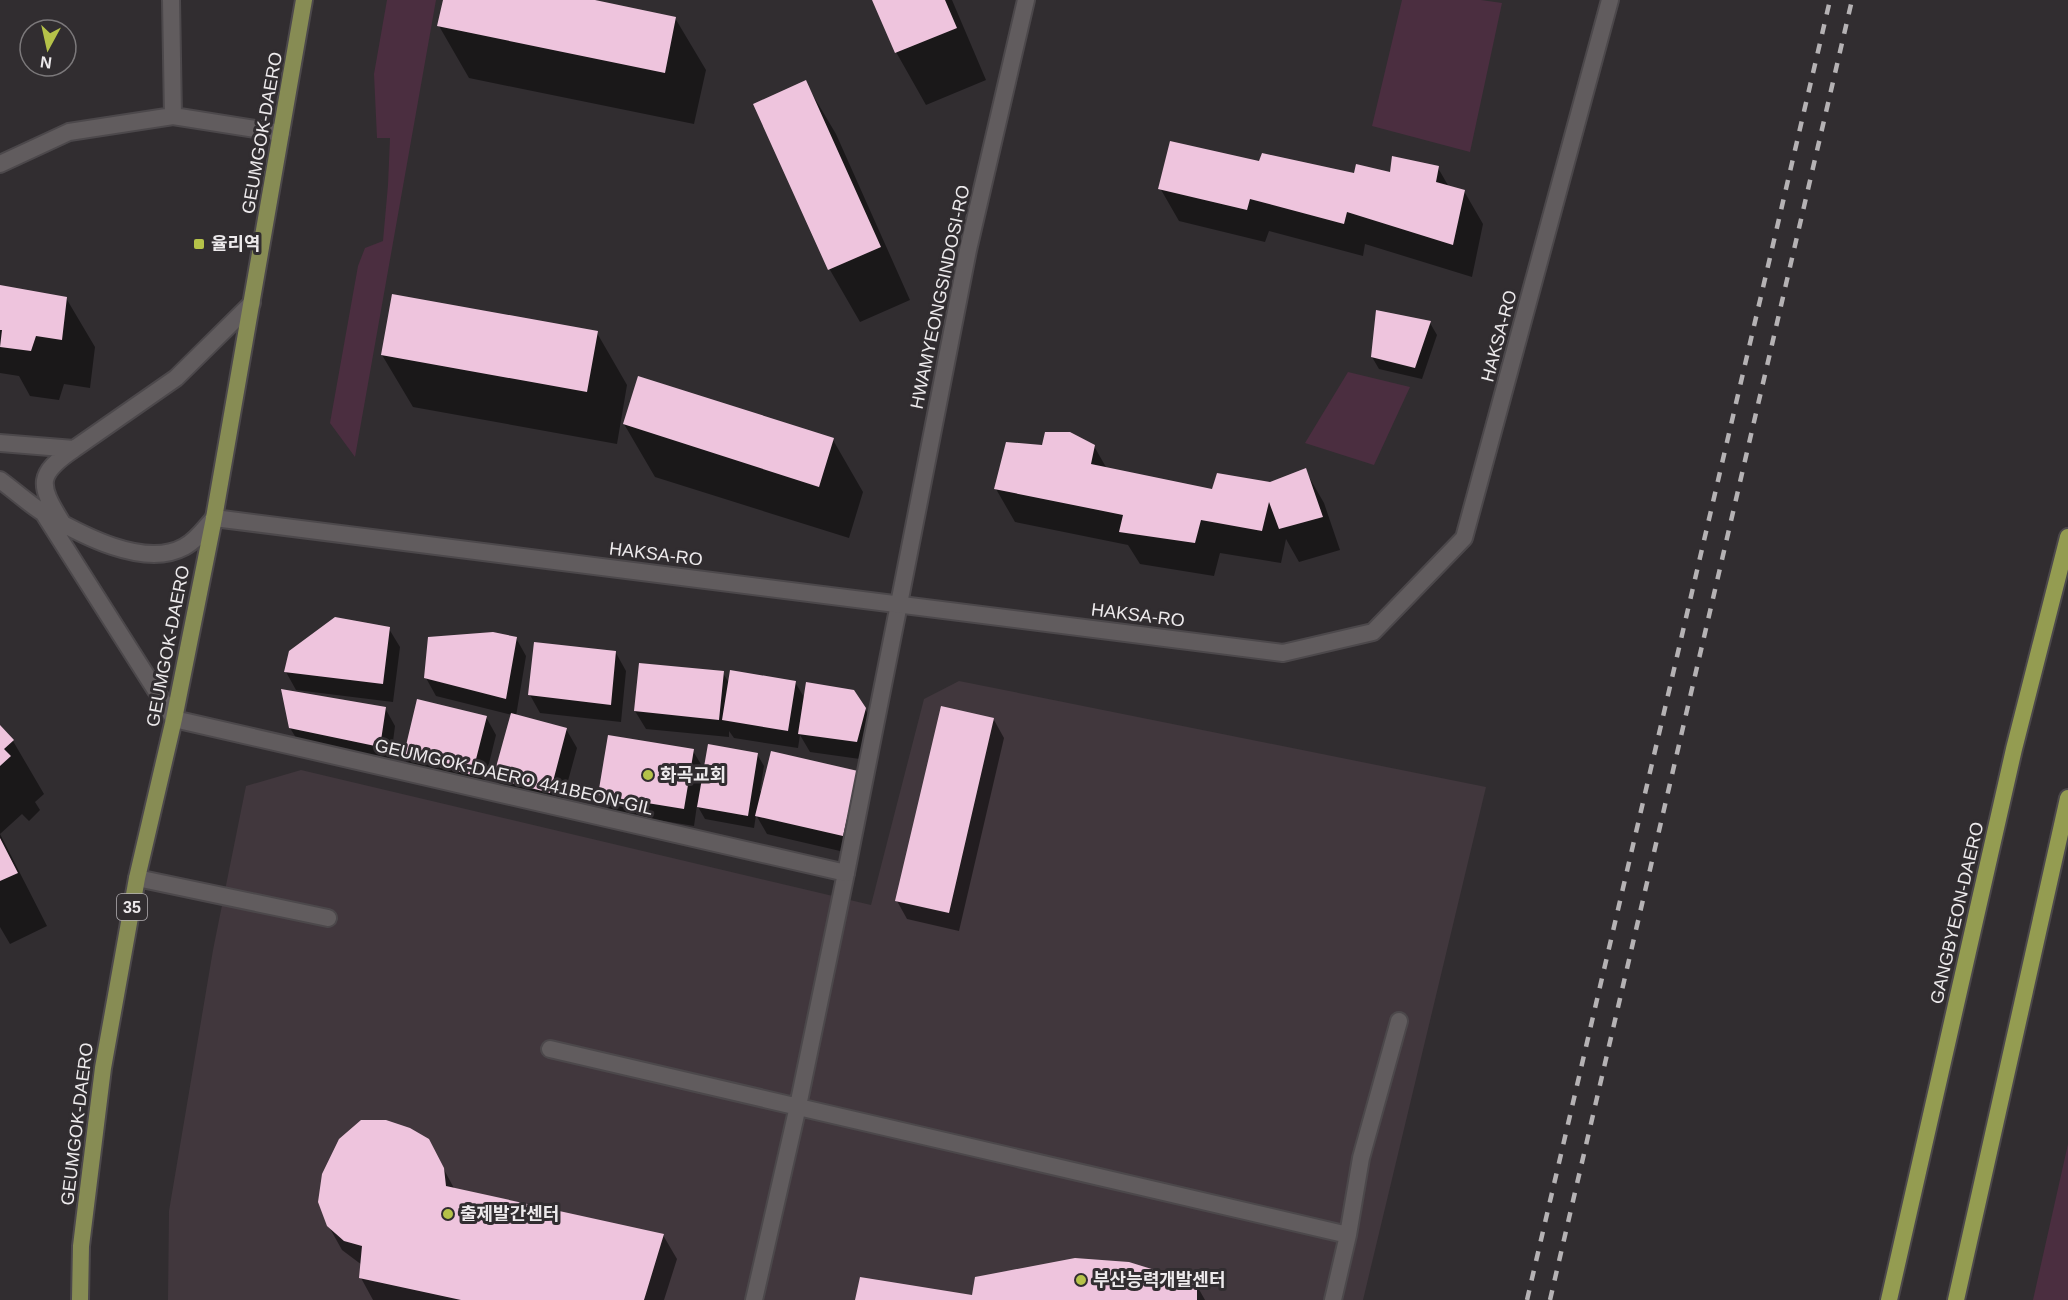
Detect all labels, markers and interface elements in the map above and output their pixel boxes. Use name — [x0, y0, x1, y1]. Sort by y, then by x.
north arrow — [18, 18, 78, 78]
street label: GEUMGOK-DAERO — [238, 51, 286, 215]
text: N — [39, 53, 53, 72]
street label: HWAMYEONGSINDOSI-RO — [906, 183, 974, 411]
place label: 율리역 — [211, 234, 261, 254]
marker: 율리역 — [192, 237, 206, 251]
street label: HAKSA-RO — [1477, 288, 1521, 384]
street label: HAKSA-RO — [608, 538, 704, 570]
street label: GEUMGOK-DAERO — [143, 564, 193, 728]
street label: HAKSA-RO — [1090, 599, 1186, 631]
street label: GEUMGOK-DAERO 441BEON-GIL — [373, 735, 655, 819]
place label: 화곡교회 — [660, 765, 726, 785]
marker: 화곡교회 — [641, 768, 655, 782]
street label: GANGBYEON-DAERO — [1926, 820, 1988, 1006]
road number: 35 — [117, 894, 147, 920]
street label: GEUMGOK-DAERO — [57, 1041, 97, 1207]
place label: 출제발간센터 — [460, 1204, 559, 1224]
marker: 출제발간센터 — [441, 1207, 455, 1221]
place label: 부산능력개발센터 — [1093, 1270, 1225, 1290]
marker: 부산능력개발센터 — [1074, 1273, 1088, 1287]

